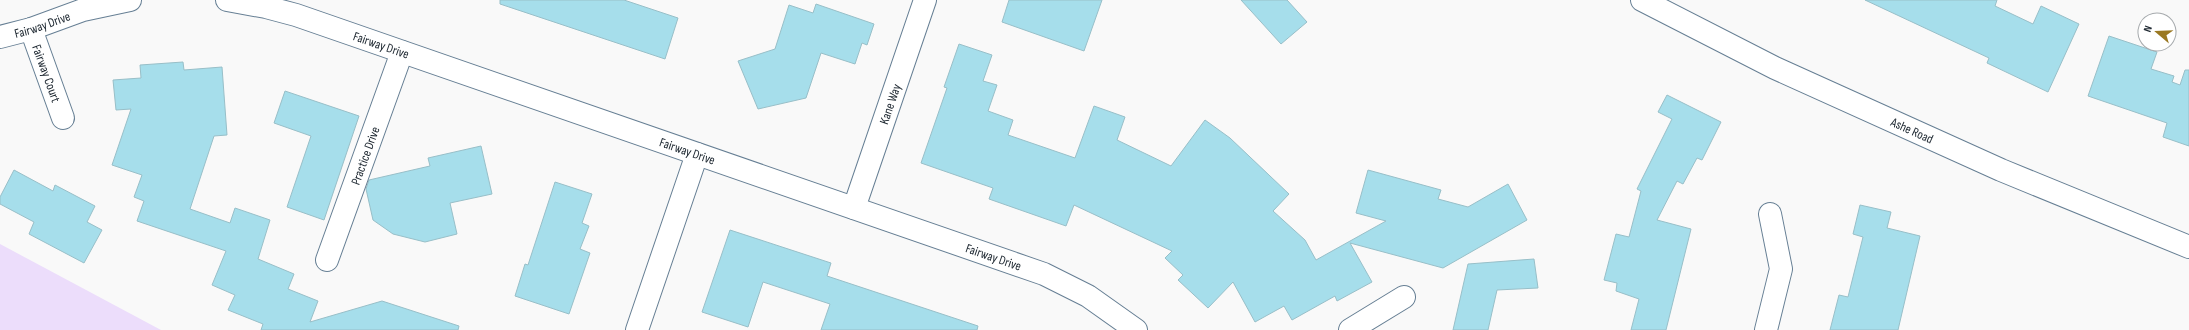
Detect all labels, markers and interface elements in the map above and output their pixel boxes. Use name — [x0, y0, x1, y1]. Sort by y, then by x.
street label: Fairway Drive — [13, 8, 73, 42]
north arrow — [2137, 12, 2177, 52]
text: N — [2141, 24, 2155, 34]
street label: Fairway Drive — [351, 28, 411, 63]
street label: Fairway Court — [28, 43, 64, 105]
street label: Kane Way — [876, 82, 905, 127]
street label: Ashe Road — [1887, 114, 1936, 147]
street label: Practice Drive — [348, 125, 383, 187]
street label: Fairway Drive — [657, 134, 717, 169]
street label: Fairway Drive — [963, 240, 1023, 275]

